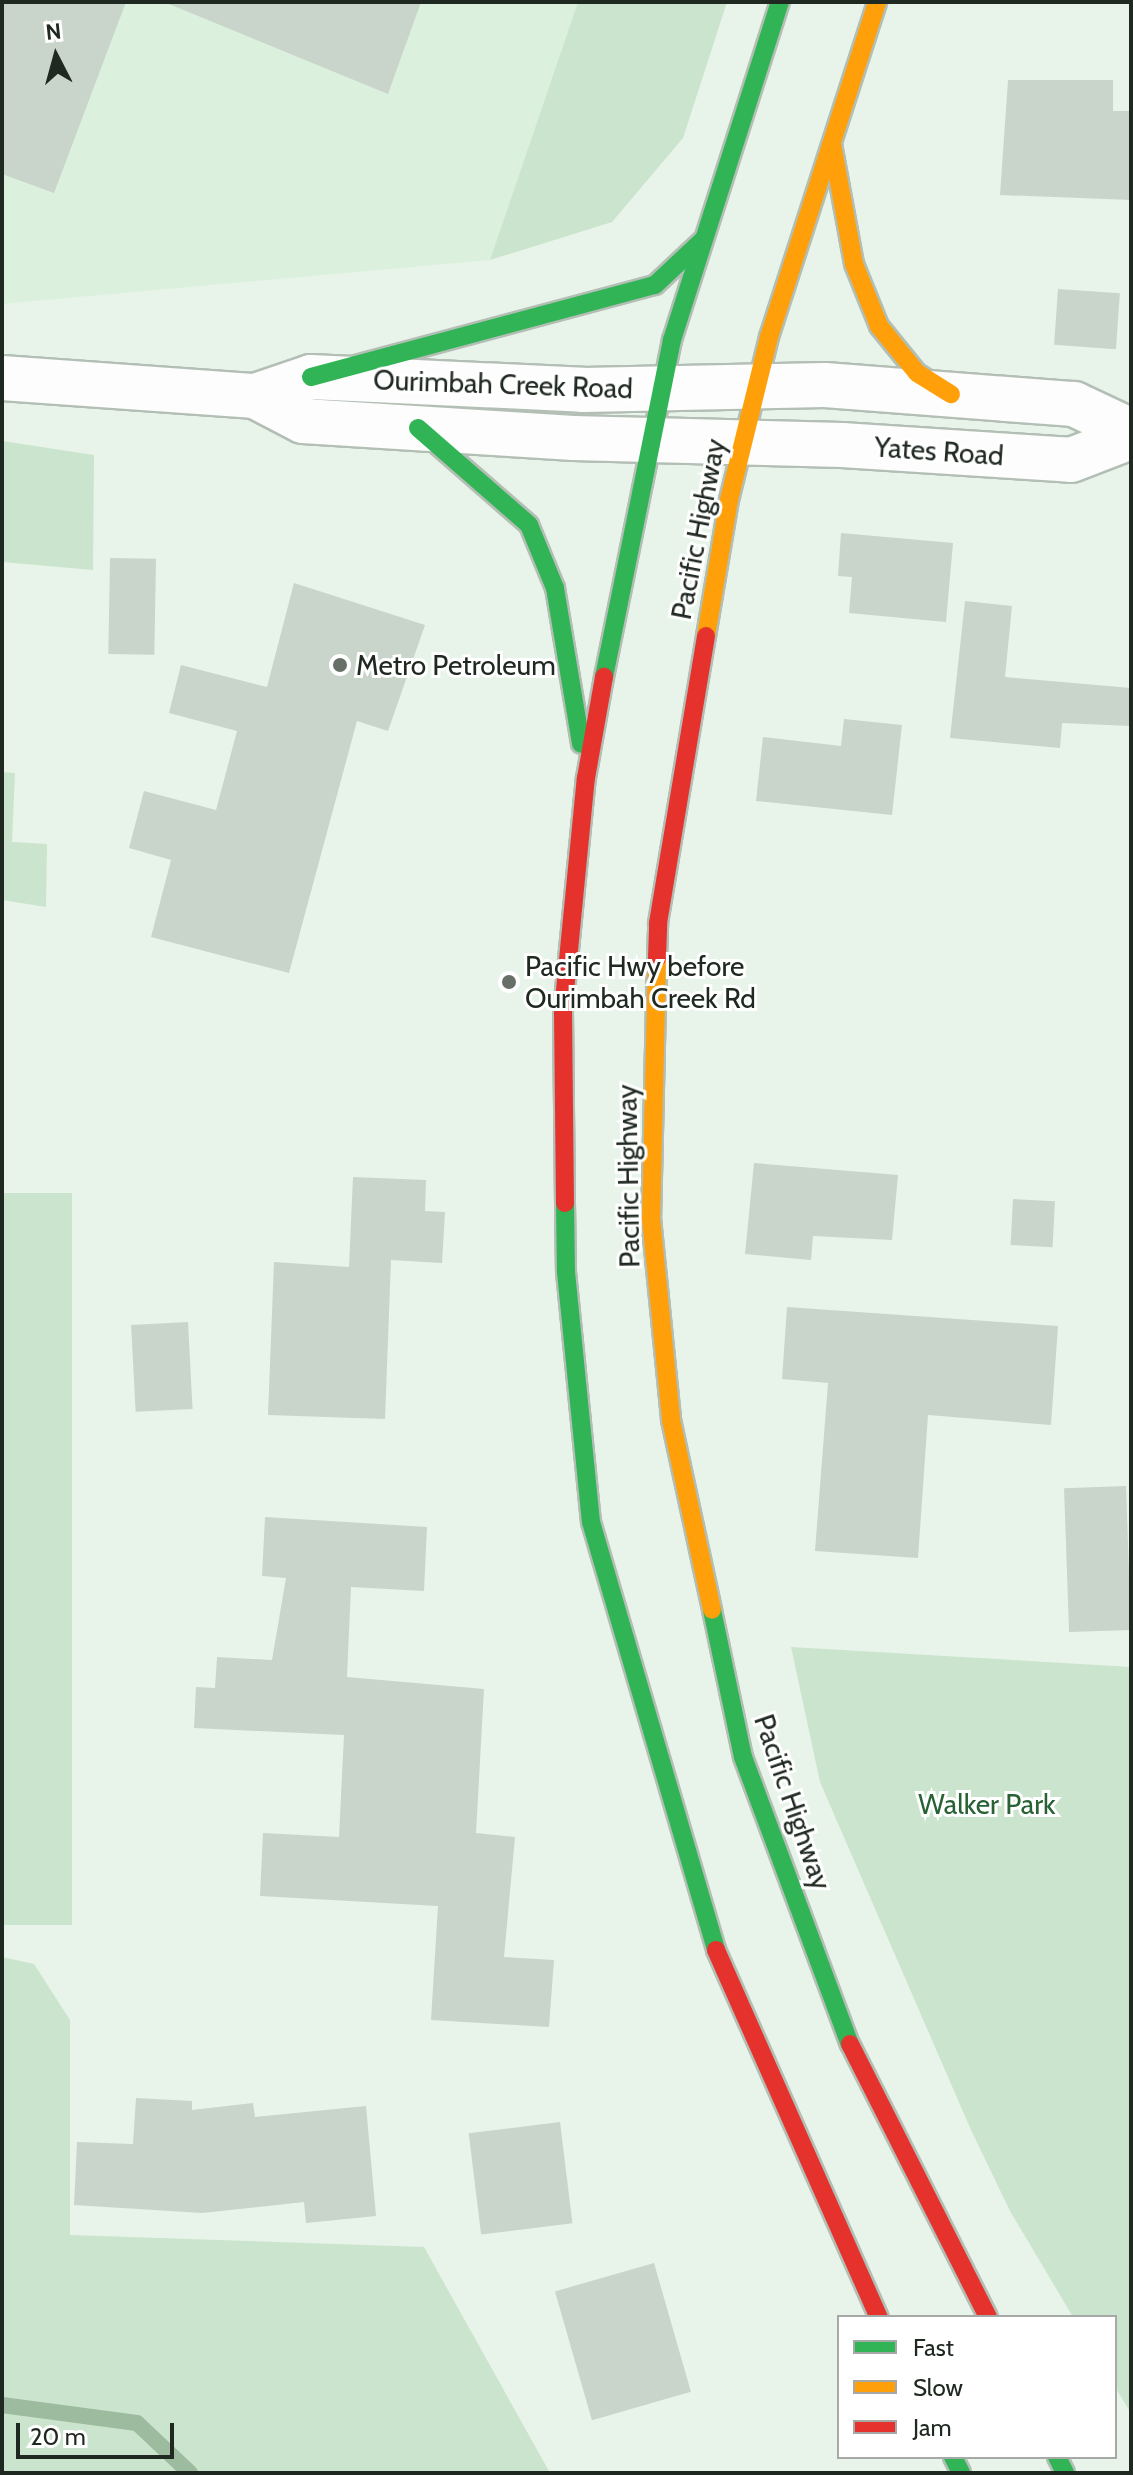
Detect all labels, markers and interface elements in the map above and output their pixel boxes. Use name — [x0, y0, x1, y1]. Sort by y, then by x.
north arrow — [16, 16, 96, 96]
text: N — [44, 17, 63, 46]
street label: Ourimbah Creek Road — [373, 363, 633, 405]
street label: Yates Road — [873, 430, 1005, 472]
street label: Pacific Highway — [664, 436, 732, 622]
place label: Metro Petroleum — [356, 648, 556, 682]
marker: Metro Petroleum — [331, 656, 349, 674]
place label: Pacific Hwy before Ourimbah Creek Rd — [525, 949, 756, 1015]
marker: Pacific Hwy before Ourimbah Creek Rd — [500, 973, 518, 991]
street label: Pacific Highway — [610, 1084, 646, 1268]
street label: Pacific Highway — [747, 1710, 839, 1894]
park label: Walker Park — [918, 1787, 1056, 1821]
legend — [837, 2315, 1117, 2459]
text: Fast — [913, 2333, 954, 2362]
text: Slow — [913, 2373, 963, 2402]
scale bar — [20, 2407, 178, 2457]
text: Jam — [913, 2413, 951, 2442]
text: 20 m — [30, 2422, 86, 2451]

